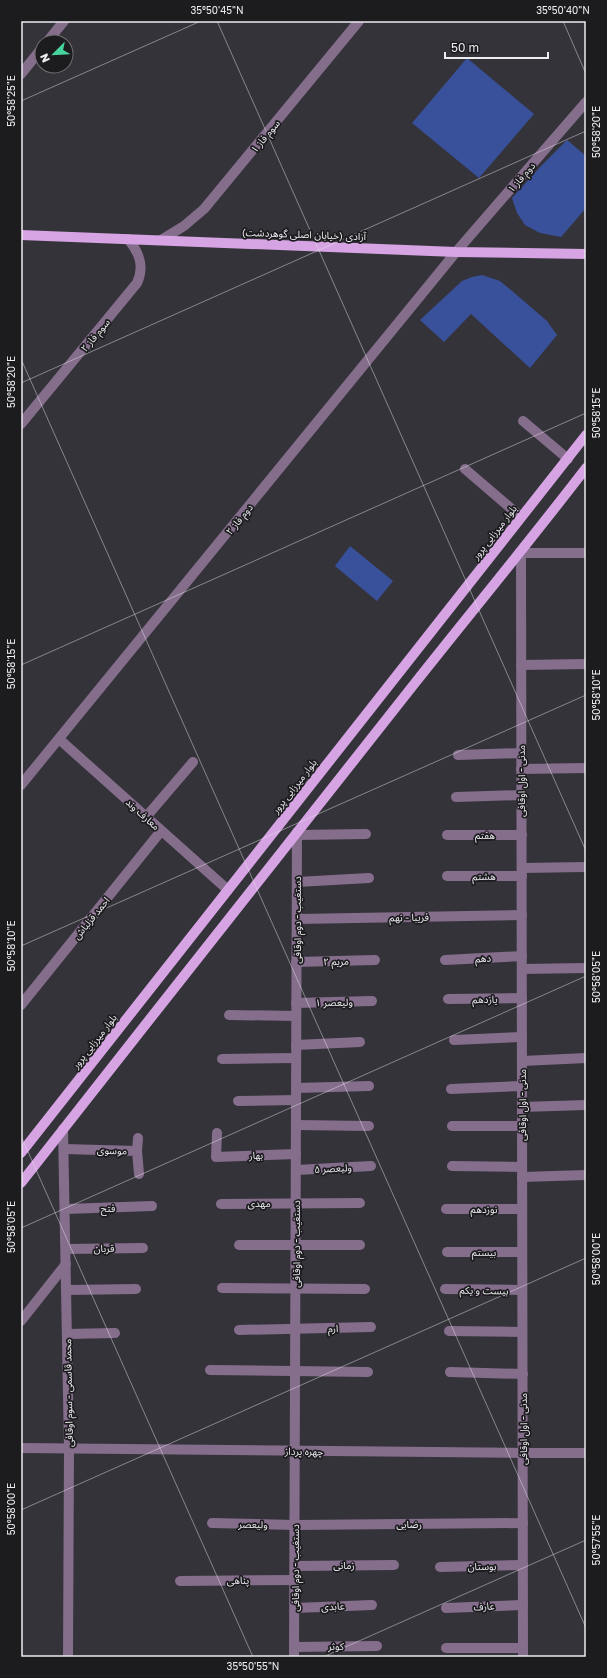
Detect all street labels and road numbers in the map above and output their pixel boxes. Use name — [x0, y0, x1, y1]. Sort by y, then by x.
street label: سوم فاز ۱ — [248, 117, 285, 157]
street label: دوم فاز ۱ — [505, 159, 540, 196]
street label: آزادی (خیابان اصلی گوهردشت) — [242, 226, 367, 243]
street label: سوم فاز ۲ — [78, 316, 115, 356]
street label: دوم فاز ۲ — [223, 501, 257, 539]
street label: بلوار میرزایی پرور — [468, 502, 520, 563]
street label: مدنی - اول اوقافی — [515, 745, 528, 817]
street label: بلوار میرزایی پرور — [268, 756, 320, 817]
street label: معارف وند — [123, 796, 162, 833]
street label: هفتم — [475, 829, 495, 843]
street label: هشتم — [472, 870, 496, 884]
street label: دستغیب - دوم اوقافی — [291, 876, 306, 964]
street label: احمد قزلباش — [70, 894, 113, 942]
street label: فریبا - نهم — [389, 911, 429, 925]
street label: دهم — [475, 952, 492, 966]
street label: مریم ۲ — [323, 955, 349, 969]
street label: یازدهم — [472, 993, 498, 1007]
street label: ولیعصر ۱ — [315, 996, 353, 1009]
street label: بلوار میرزایی پرور — [68, 1011, 120, 1072]
street label: مدنی - اول اوقافی — [516, 1069, 529, 1141]
street label: موسوی — [97, 1143, 127, 1158]
street label: بهار — [248, 1149, 264, 1162]
street label: ولیعصر ۵ — [314, 1161, 352, 1176]
street label: مهدی — [247, 1197, 271, 1209]
street label: دستغیب - دوم اوقافی — [290, 1200, 305, 1288]
street label: فتح — [100, 1202, 116, 1216]
street label: نوزدهم — [471, 1203, 498, 1217]
street label: قربان — [94, 1242, 115, 1255]
street label: بیستم — [472, 1246, 496, 1260]
street label: بیست و یکم — [459, 1284, 509, 1298]
street label: ارم — [328, 1322, 339, 1337]
street label: محمد قاسمی - سوم اوقافی — [61, 1339, 78, 1447]
street label: مدنی - اول اوقافی — [517, 1393, 530, 1465]
street label: چهره پرداز — [284, 1445, 323, 1458]
street label: ولیعصر — [237, 1518, 268, 1531]
street label: رضایی — [396, 1518, 422, 1531]
street label: دستغیب - دوم اوقافی — [289, 1524, 304, 1612]
street label: زمانی — [333, 1559, 355, 1572]
street label: بوستان — [468, 1560, 497, 1573]
street label: پناهی — [227, 1574, 249, 1587]
street label: عارف — [473, 1599, 495, 1614]
street label: عابدی — [321, 1600, 345, 1612]
street label: کوثر — [327, 1640, 345, 1653]

